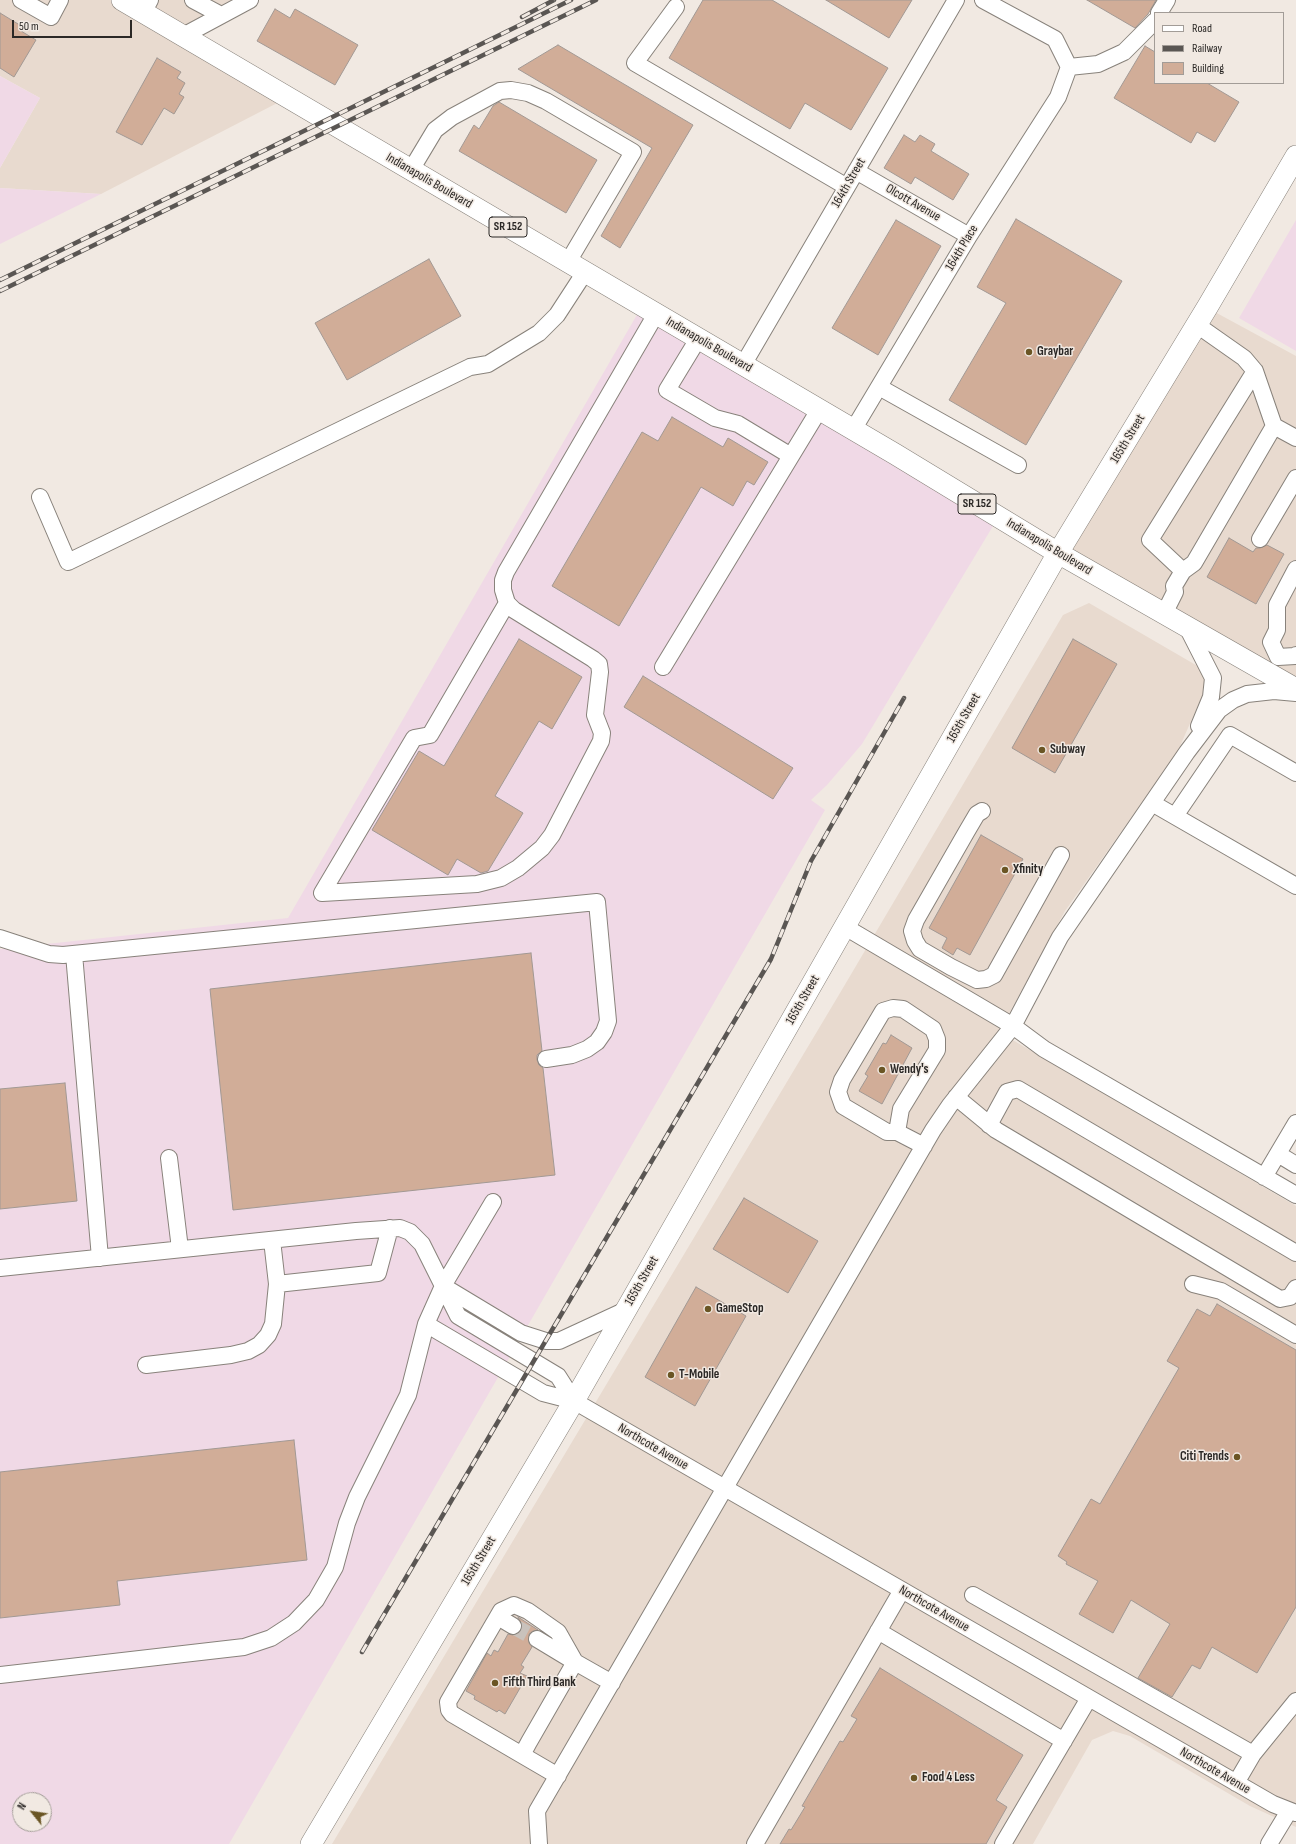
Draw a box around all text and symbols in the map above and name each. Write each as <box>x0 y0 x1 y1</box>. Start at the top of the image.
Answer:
scale bar <box>14 12 134 38</box>
legend <box>1154 12 1284 84</box>
text: 50 m <box>19 19 39 34</box>
text: Road <box>1192 21 1212 36</box>
text: Railway <box>1192 41 1222 56</box>
text: Building <box>1192 61 1224 76</box>
street label: Indianapolis Boulevard <box>383 150 475 212</box>
street label: 164th Street <box>829 155 869 211</box>
street label: Olcott Avenue <box>883 181 943 225</box>
road number: SR 152 <box>489 217 527 237</box>
street label: 164th Place <box>942 222 982 274</box>
street label: Indianapolis Boulevard <box>663 314 755 376</box>
place label: Graybar <box>1037 344 1073 360</box>
marker: Graybar <box>1024 347 1034 357</box>
street label: 165th Street <box>1107 412 1149 466</box>
road number: SR 152 <box>958 494 996 514</box>
street label: Indianapolis Boulevard <box>1003 515 1095 579</box>
street label: 165th Street <box>944 691 984 745</box>
place label: Subway <box>1050 742 1085 758</box>
marker: Subway <box>1037 745 1047 755</box>
place label: Xfinity <box>1013 862 1043 878</box>
marker: Xfinity <box>1000 865 1010 875</box>
street label: 165th Street <box>783 973 823 1027</box>
place label: Wendy's <box>890 1062 929 1078</box>
marker: Wendy's <box>877 1065 887 1075</box>
street label: 165th Street <box>622 1254 662 1308</box>
place label: GameStop <box>716 1301 764 1317</box>
marker: GameStop <box>703 1304 713 1314</box>
place label: T-Mobile <box>679 1367 719 1383</box>
marker: T-Mobile <box>666 1370 676 1380</box>
street label: Northcote Avenue <box>615 1421 691 1473</box>
place label: Citi Trends <box>1180 1449 1229 1465</box>
marker: Citi Trends <box>1232 1452 1242 1462</box>
street label: 165th Street <box>458 1534 500 1588</box>
street label: Northcote Avenue <box>896 1583 972 1635</box>
place label: Fifth Third Bank <box>503 1675 576 1691</box>
marker: Fifth Third Bank <box>490 1678 500 1688</box>
street label: Northcote Avenue <box>1177 1745 1253 1797</box>
place label: Food 4 Less <box>922 1770 975 1786</box>
marker: Food 4 Less <box>909 1773 919 1783</box>
north arrow <box>12 1792 52 1832</box>
text: N <box>15 1800 29 1812</box>

